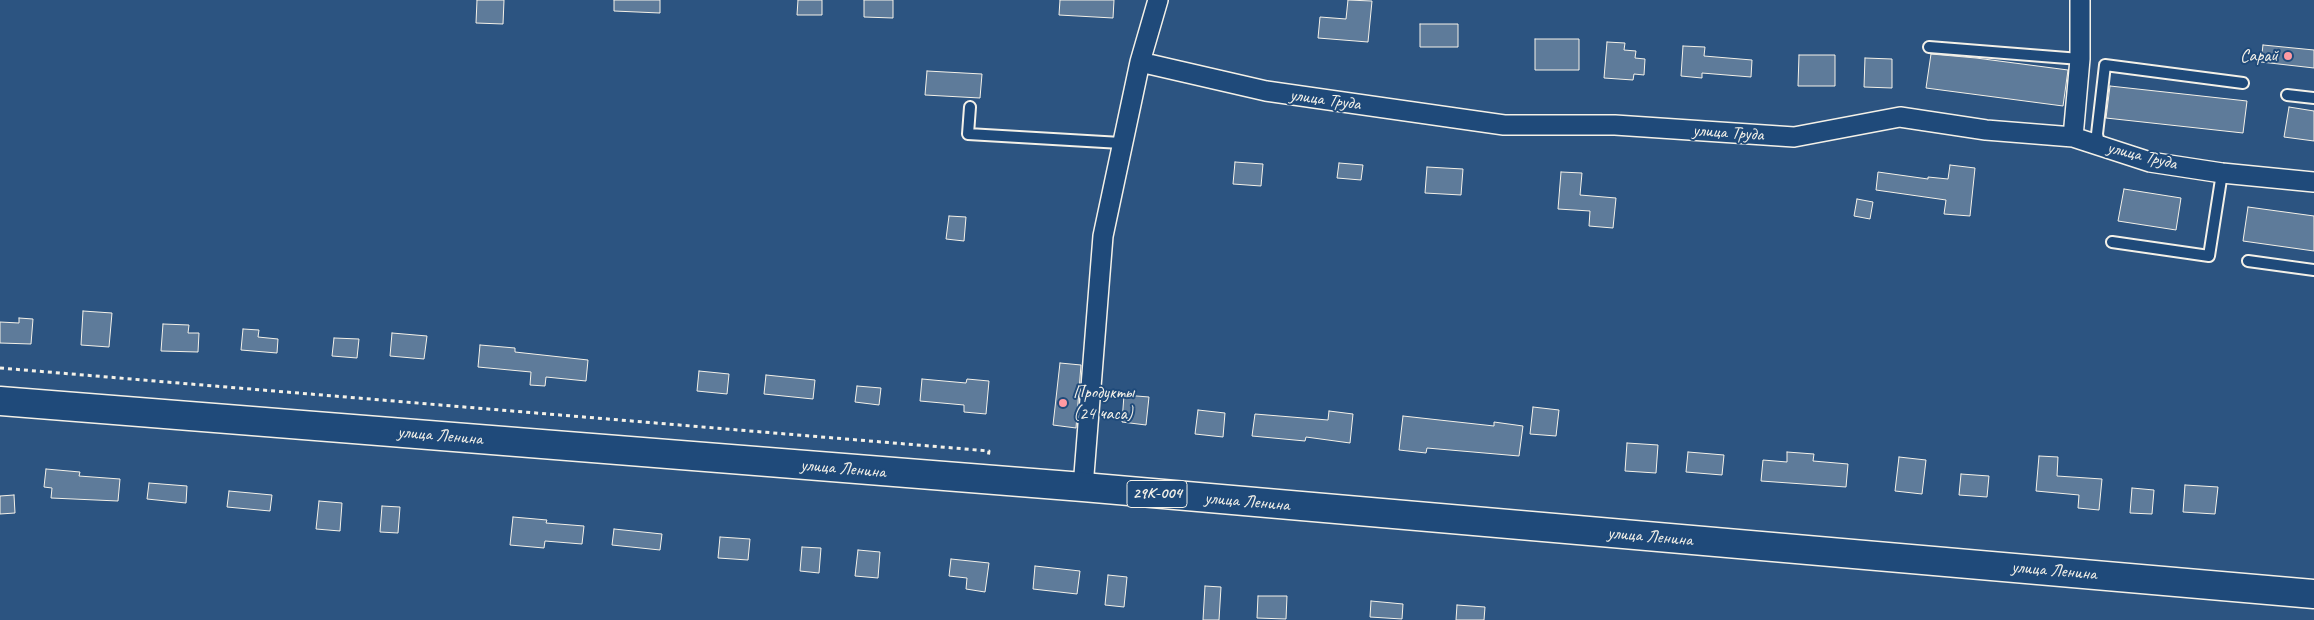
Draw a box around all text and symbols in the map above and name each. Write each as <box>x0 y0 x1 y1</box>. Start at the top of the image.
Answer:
place label: Сарай <box>2240 45 2278 67</box>
marker: Сарай <box>2282 50 2294 62</box>
street label: улица Труда <box>1288 84 1362 116</box>
street label: улица Труда <box>1692 120 1764 146</box>
street label: улица Труда <box>2105 137 2179 175</box>
place label: Продукты (24 часа) <box>1073 382 1134 424</box>
marker: Продукты (24 часа) <box>1057 397 1069 409</box>
street label: улица Ленина <box>397 422 483 450</box>
street label: улица Ленина <box>800 455 886 483</box>
road number: 29К-004 <box>1127 480 1187 508</box>
street label: улица Ленина <box>1204 488 1290 516</box>
street label: улица Ленина <box>1607 523 1693 551</box>
street label: улица Ленина <box>2011 557 2097 585</box>

